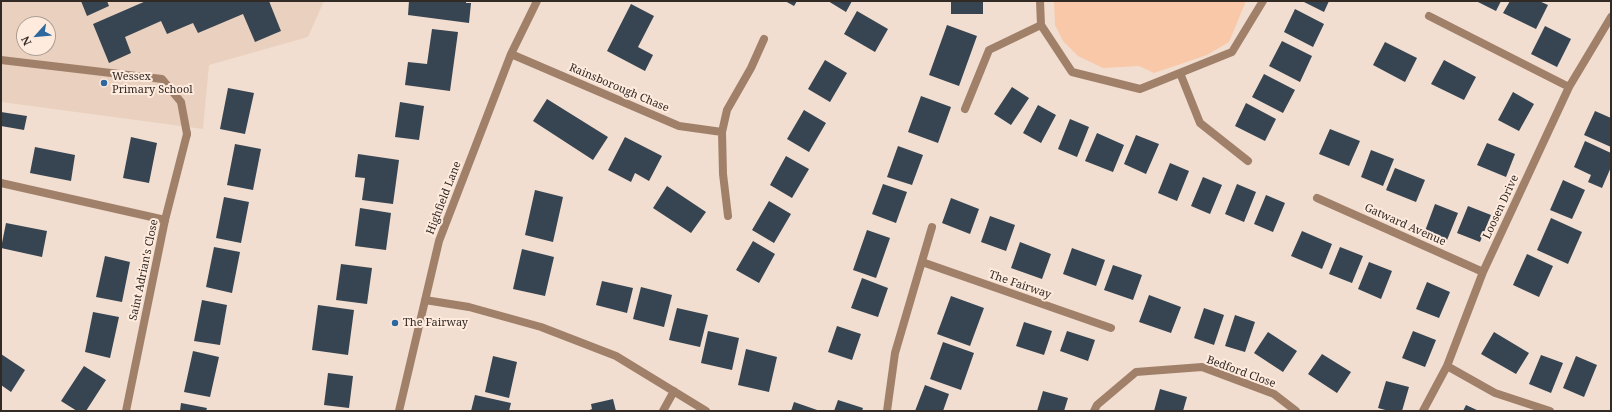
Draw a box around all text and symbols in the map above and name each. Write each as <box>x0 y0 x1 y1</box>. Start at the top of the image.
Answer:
north arrow <box>16 16 56 56</box>
text: N <box>17 34 34 48</box>
street label: Rainsborough Chase <box>567 61 671 115</box>
place label: Wessex Primary School <box>112 70 193 96</box>
marker: Wessex Primary School <box>99 78 109 88</box>
street label: Highfield Lane <box>424 160 464 236</box>
street label: Loosen Drive <box>1480 173 1522 241</box>
street label: Gatward Avenue <box>1362 201 1448 249</box>
street label: Saint Adrian's Close <box>127 218 161 322</box>
street label: The Fairway <box>987 268 1053 302</box>
place label: The Fairway <box>403 316 468 330</box>
marker: The Fairway <box>390 318 400 328</box>
street label: Bedford Close <box>1205 353 1277 391</box>

